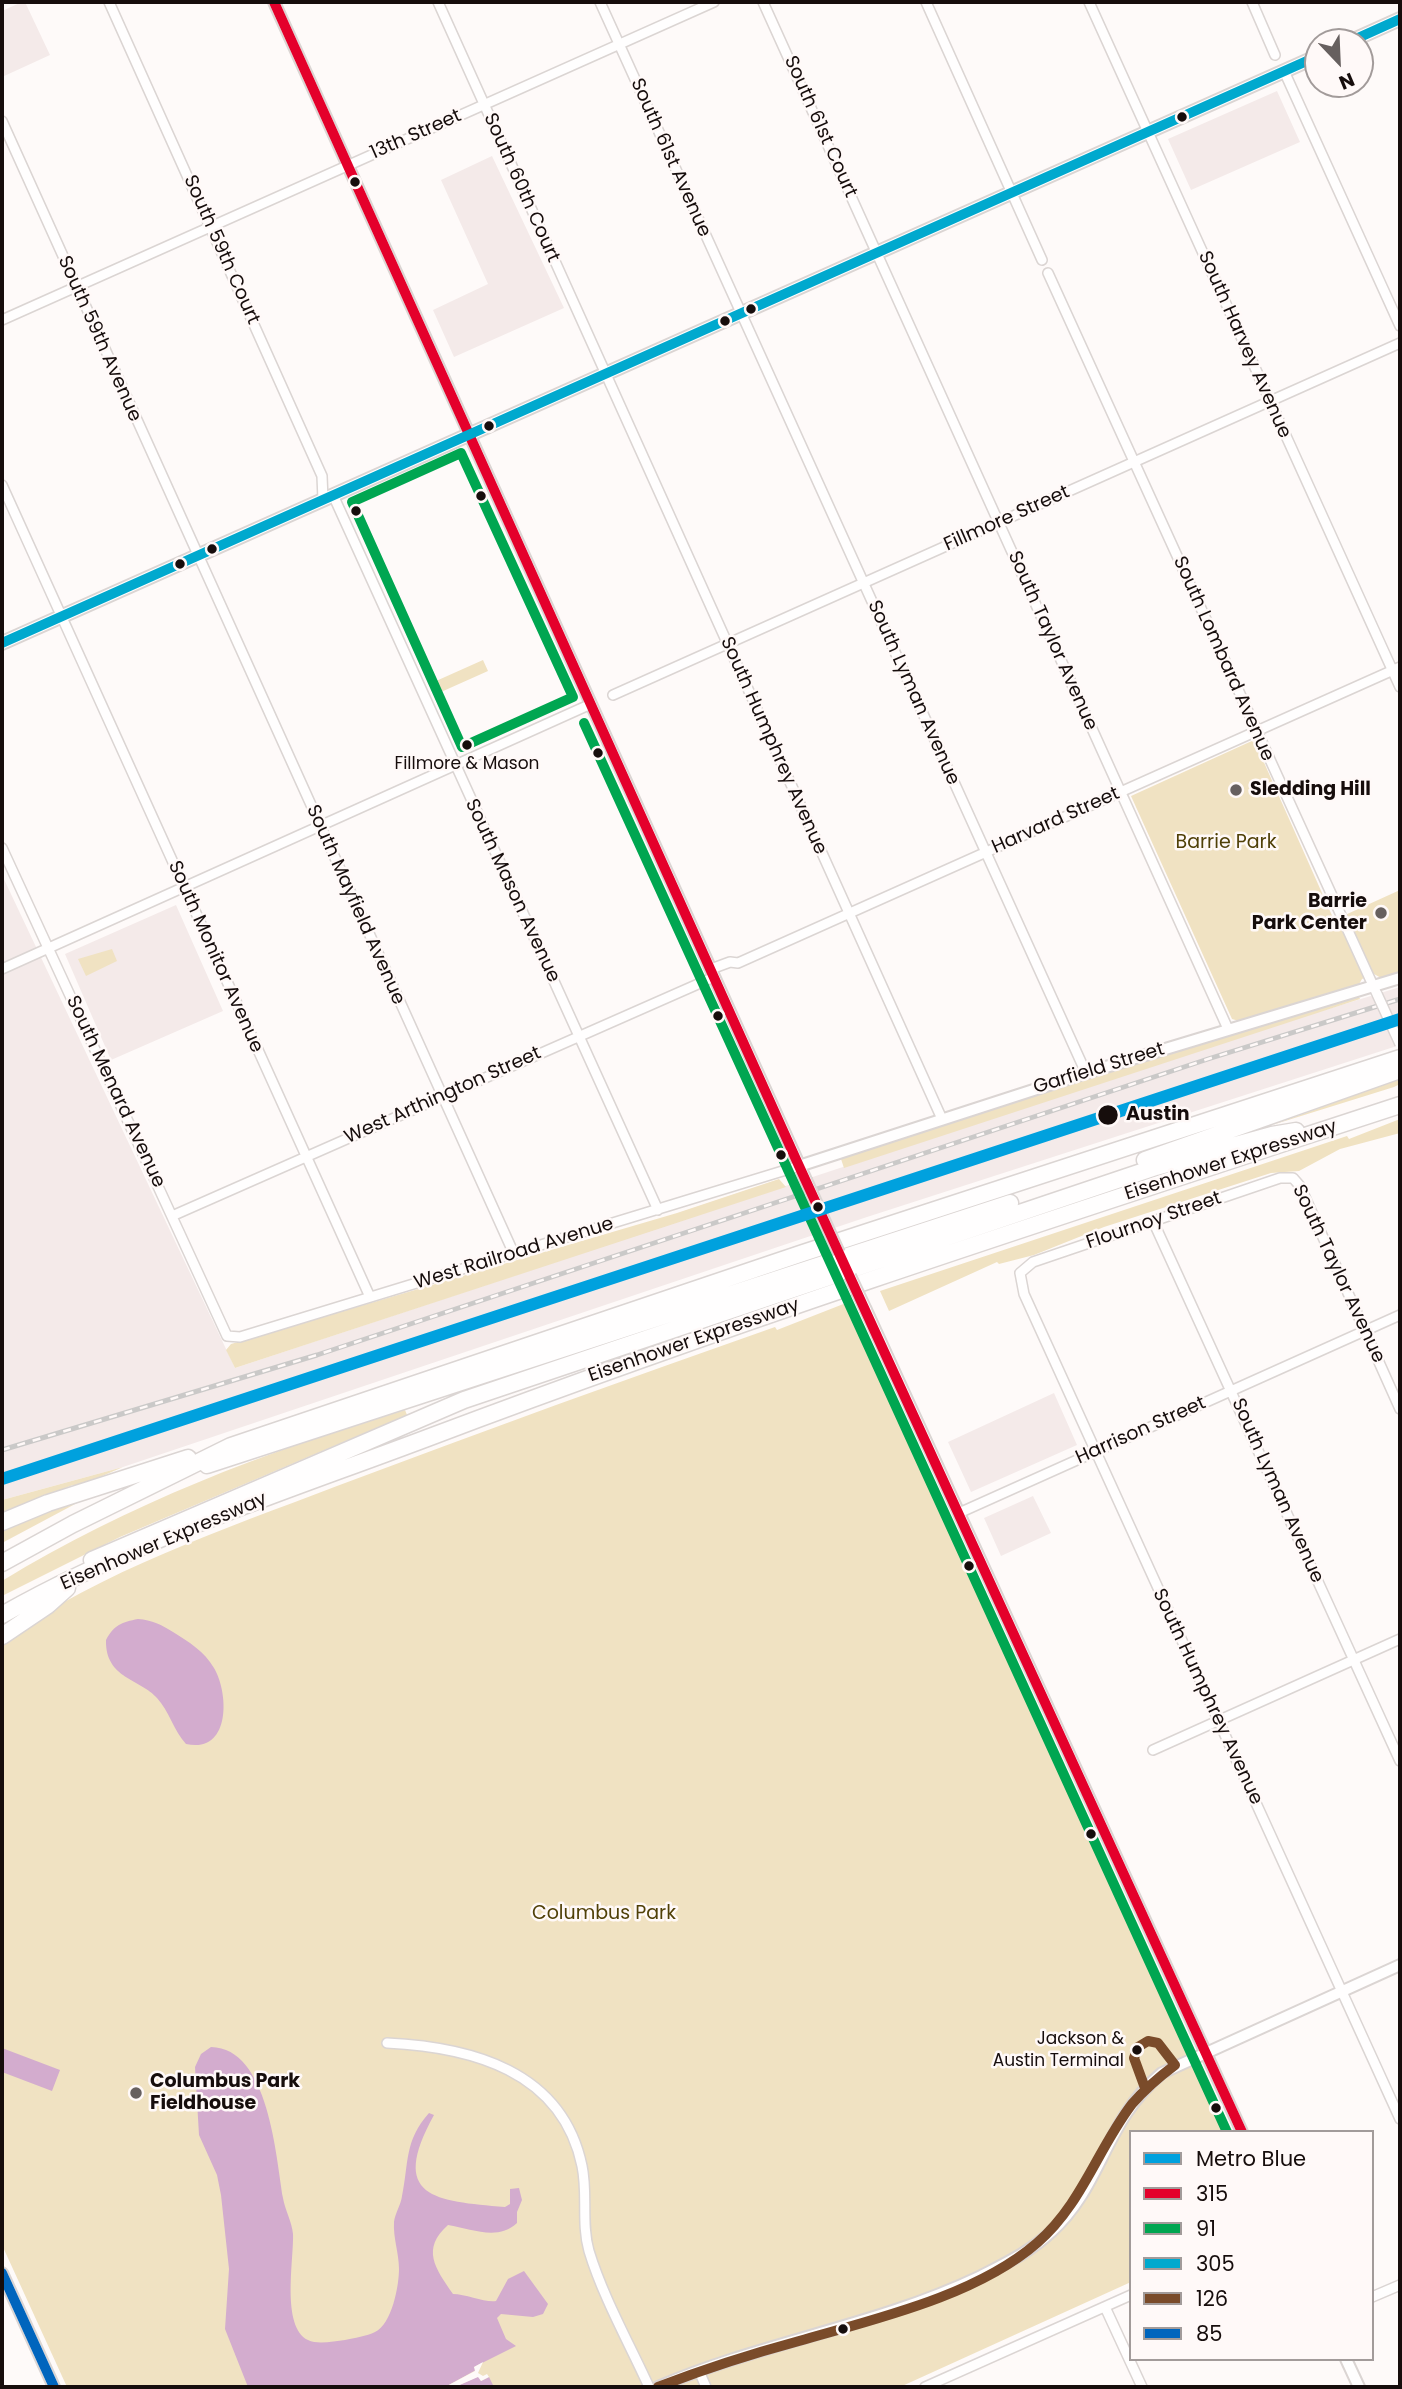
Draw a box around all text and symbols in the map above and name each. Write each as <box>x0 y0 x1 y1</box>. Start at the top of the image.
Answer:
north arrow <box>1304 28 1374 98</box>
street label: South 61st Court <box>779 53 861 201</box>
text: N <box>1335 66 1358 96</box>
street label: South 61st Avenue <box>625 75 715 241</box>
street label: 13th Street <box>367 105 465 165</box>
street label: South 60th Court <box>478 110 564 266</box>
unlabelled marker <box>1175 110 1189 124</box>
street label: South 59th Court <box>178 172 264 328</box>
unlabelled marker <box>348 175 362 189</box>
street label: South Harvey Avenue <box>1192 248 1296 442</box>
street label: South 59th Avenue <box>52 253 146 425</box>
unlabelled marker <box>744 302 758 316</box>
unlabelled marker <box>718 314 732 328</box>
unlabelled marker <box>482 419 496 433</box>
street label: Fillmore Street <box>941 481 1073 557</box>
unlabelled marker <box>474 489 488 503</box>
unlabelled marker <box>349 504 363 518</box>
unlabelled marker <box>205 542 219 556</box>
street label: South Taylor Avenue <box>1002 548 1102 734</box>
street label: South Lombard Avenue <box>1168 553 1278 765</box>
unlabelled marker <box>173 557 187 571</box>
street label: South Lyman Avenue <box>862 597 964 789</box>
street label: South Humphrey Avenue <box>715 634 831 858</box>
marker: Fillmore & Mason <box>460 738 474 752</box>
unlabelled marker <box>591 746 605 760</box>
place label: Fillmore & Mason <box>395 755 539 775</box>
place label: Sledding Hill <box>1250 779 1371 801</box>
marker: Sledding Hill <box>1228 782 1244 798</box>
street label: Harvard Street <box>989 783 1123 859</box>
street label: South Mason Avenue <box>460 796 564 986</box>
street label: South Mayfield Avenue <box>301 802 409 1008</box>
park label: Barrie Park <box>1176 832 1276 854</box>
street label: South Monitor Avenue <box>162 858 268 1056</box>
place label: Barrie Park Center <box>1252 891 1367 935</box>
marker: Barrie Park Center <box>1373 905 1389 921</box>
street label: South Menard Avenue <box>60 992 170 1192</box>
unlabelled marker <box>711 1009 725 1023</box>
street label: Garfield Street <box>1031 1038 1167 1100</box>
street label: West Arthington Street <box>341 1042 545 1150</box>
marker: Austin <box>1096 1103 1120 1127</box>
place label: Austin <box>1126 1104 1190 1126</box>
street label: Eisenhower Expressway <box>1122 1116 1340 1206</box>
unlabelled marker <box>774 1148 788 1162</box>
street label: South Taylor Avenue <box>1287 1181 1389 1367</box>
street label: Flournoy Street <box>1083 1187 1225 1255</box>
unlabelled marker <box>811 1200 825 1214</box>
street label: West Railroad Avenue <box>412 1213 616 1295</box>
street label: Eisenhower Expressway <box>586 1294 802 1388</box>
street label: Harrison Street <box>1073 1392 1209 1470</box>
street label: South Lyman Avenue <box>1226 1395 1328 1587</box>
street label: Eisenhower Expressway <box>58 1488 270 1596</box>
unlabelled marker <box>962 1559 976 1573</box>
street label: South Humphrey Avenue <box>1147 1585 1267 1809</box>
unlabelled marker <box>1084 1827 1098 1841</box>
park label: Columbus Park <box>532 1903 676 1925</box>
place label: Jackson & Austin Terminal <box>993 2030 1124 2070</box>
marker: Jackson & Austin Terminal <box>1130 2043 1144 2057</box>
place label: Columbus Park Fieldhouse <box>150 2071 300 2115</box>
marker: Columbus Park Fieldhouse <box>128 2085 144 2101</box>
unlabelled marker <box>1209 2101 1223 2115</box>
legend <box>1129 2130 1374 2361</box>
text: Metro Blue <box>1196 2144 1306 2173</box>
text: 315 <box>1196 2179 1228 2208</box>
text: 91 <box>1196 2214 1216 2243</box>
text: 305 <box>1196 2249 1235 2278</box>
text: 126 <box>1196 2284 1228 2313</box>
text: 85 <box>1196 2319 1222 2348</box>
unlabelled marker <box>836 2322 850 2336</box>

